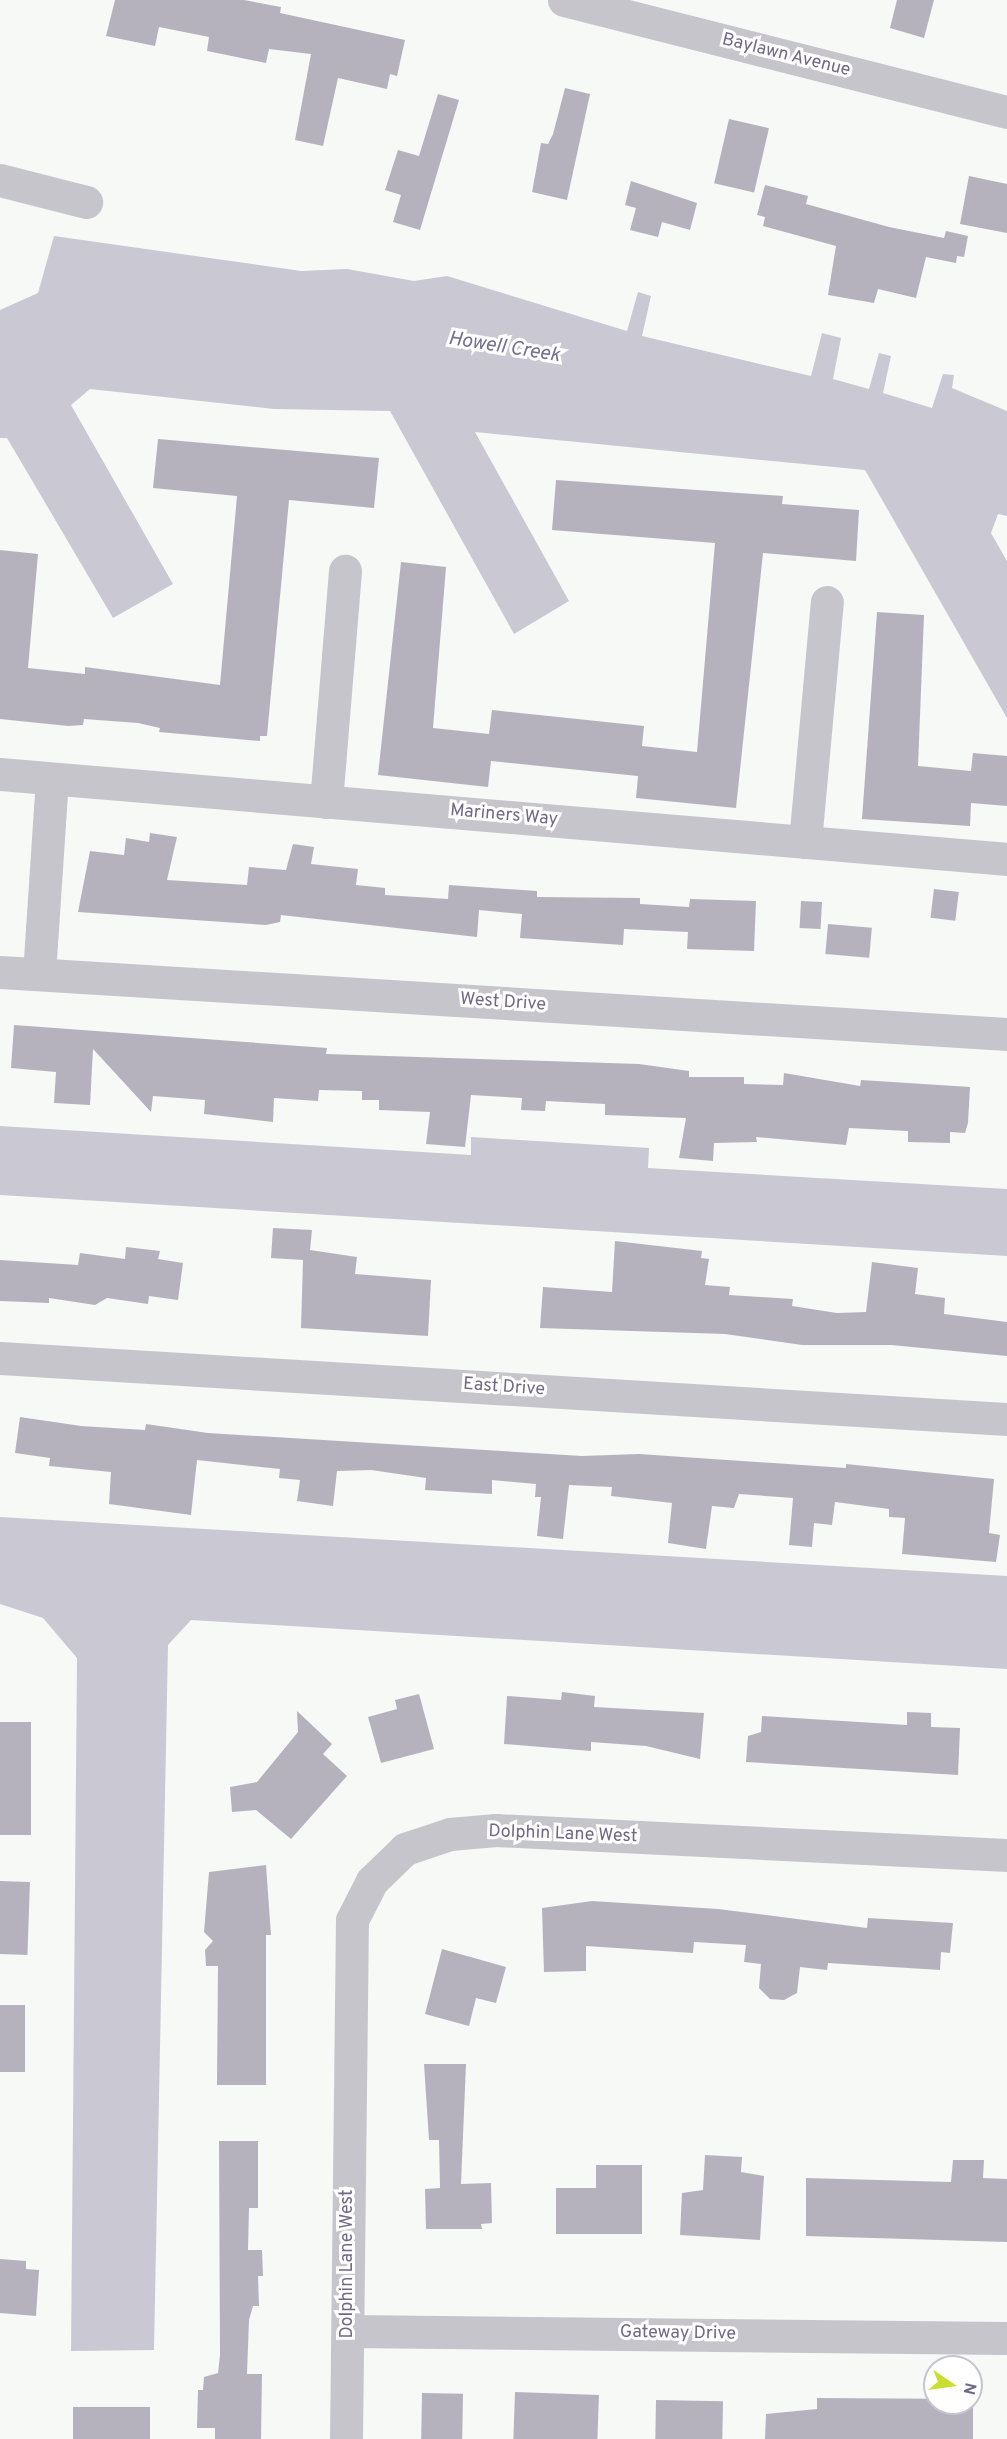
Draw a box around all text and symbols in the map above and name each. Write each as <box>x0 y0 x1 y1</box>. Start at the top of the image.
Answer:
street label: Baylawn Avenue <box>719 30 853 82</box>
water label: Howell Creek <box>446 327 562 369</box>
street label: Mariners Way <box>449 801 559 831</box>
street label: West Drive <box>459 989 547 1017</box>
street label: East Drive <box>462 1374 546 1402</box>
street label: Dolphin Lane West <box>488 1822 638 1848</box>
street label: Dolphin Lane West <box>337 2189 359 2339</box>
street label: Gateway Drive <box>620 2322 736 2346</box>
north arrow <box>923 2355 983 2415</box>
text: N <box>958 2381 980 2396</box>

